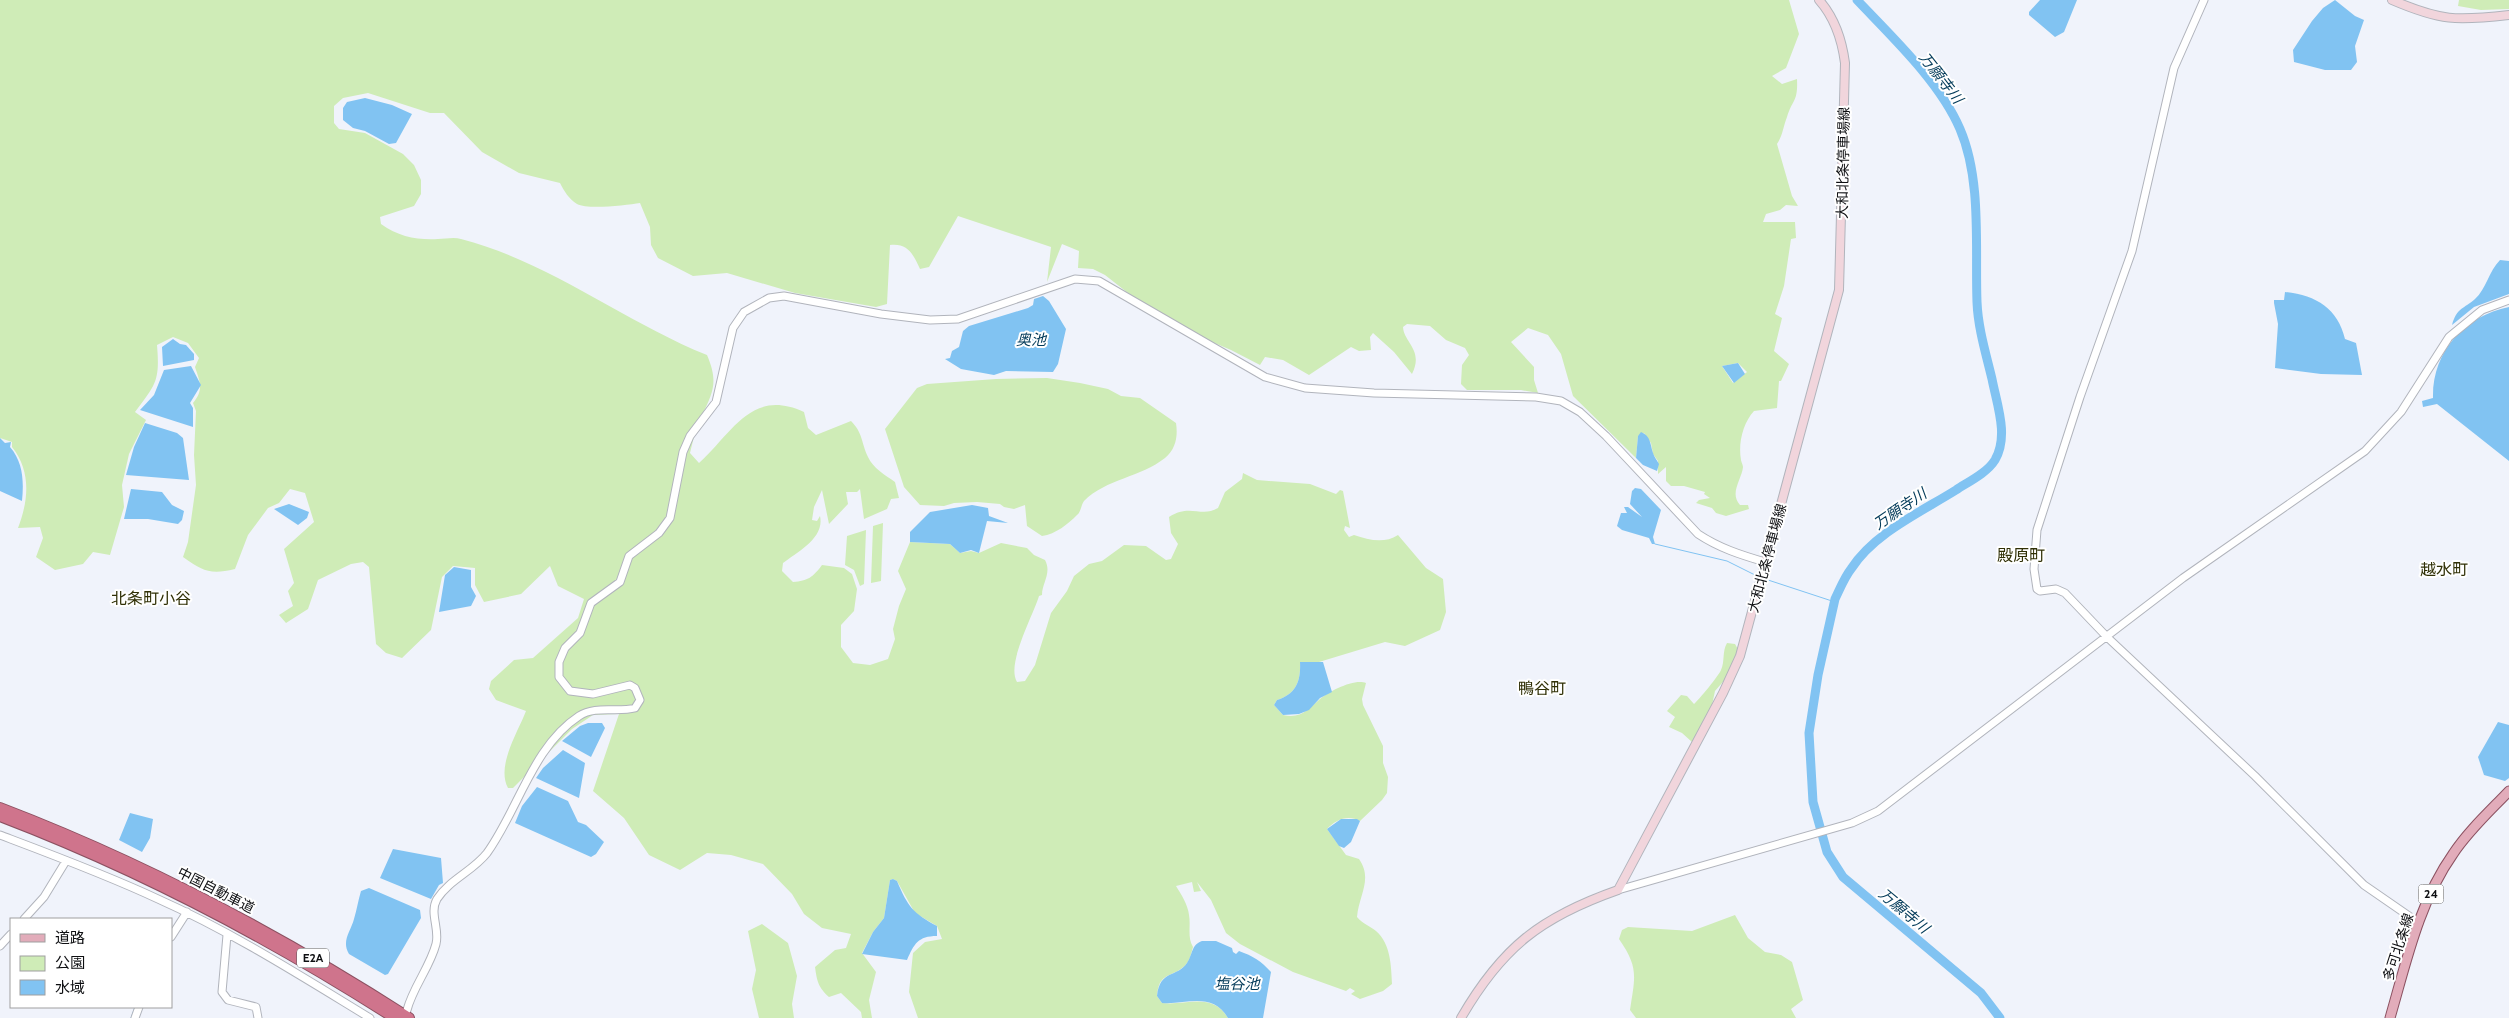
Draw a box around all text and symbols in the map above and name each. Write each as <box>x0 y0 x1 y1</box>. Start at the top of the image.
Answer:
water label: 万願寺川 <box>1915 49 1968 109</box>
street label: 大和北条停車場線 <box>1833 107 1853 219</box>
water label: 奥池 <box>1016 331 1048 349</box>
water label: 万願寺川 <box>1870 484 1932 533</box>
street label: 大和北条停車場線 <box>1744 502 1790 614</box>
district label: 殿原町 <box>1997 546 2045 565</box>
district label: 越水町 <box>2420 560 2468 579</box>
district label: 北条町小谷 <box>111 589 191 608</box>
district label: 鴨谷町 <box>1518 679 1566 698</box>
street label: 中国自動車道 <box>174 863 258 917</box>
road number: 24 <box>2418 884 2444 904</box>
water label: 万願寺川 <box>1875 885 1934 938</box>
street label: 多可北条線 <box>2379 911 2417 983</box>
legend <box>10 918 172 1008</box>
text: 道路 <box>55 929 85 947</box>
road number: E2A <box>297 948 329 968</box>
text: 公園 <box>55 954 85 972</box>
water label: 塩谷池 <box>1214 975 1261 993</box>
text: 水域 <box>55 979 85 997</box>

